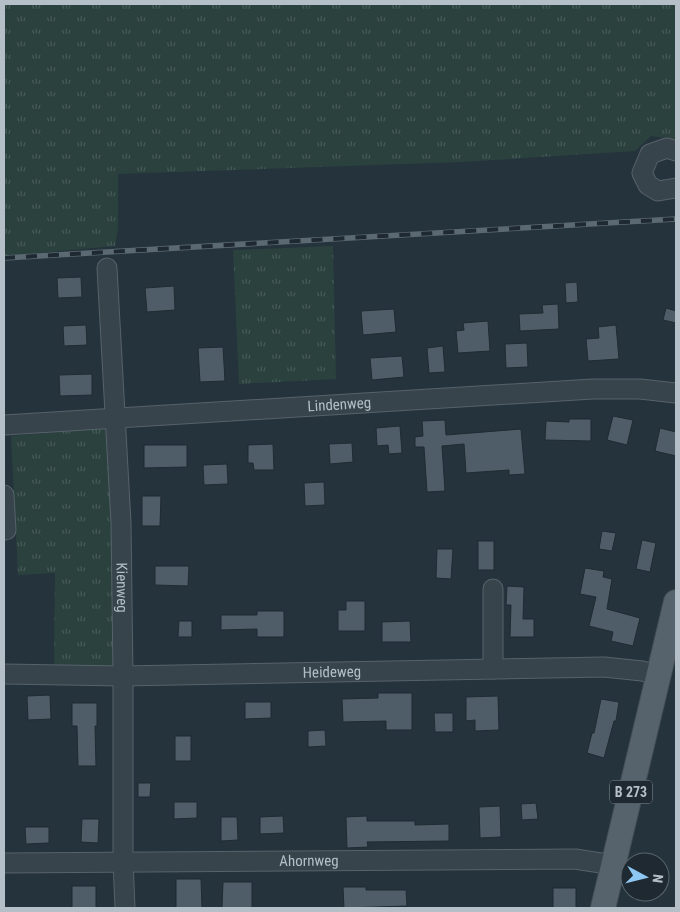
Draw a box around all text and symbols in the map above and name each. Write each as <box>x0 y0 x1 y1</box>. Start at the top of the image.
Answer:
street label: Lindenweg <box>307 394 372 415</box>
street label: Kienweg <box>113 562 131 613</box>
street label: Heideweg <box>303 663 361 682</box>
road number: B 273 <box>610 780 652 804</box>
street label: Ahornweg <box>279 852 339 870</box>
north arrow <box>620 852 670 902</box>
text: N <box>649 873 666 884</box>

